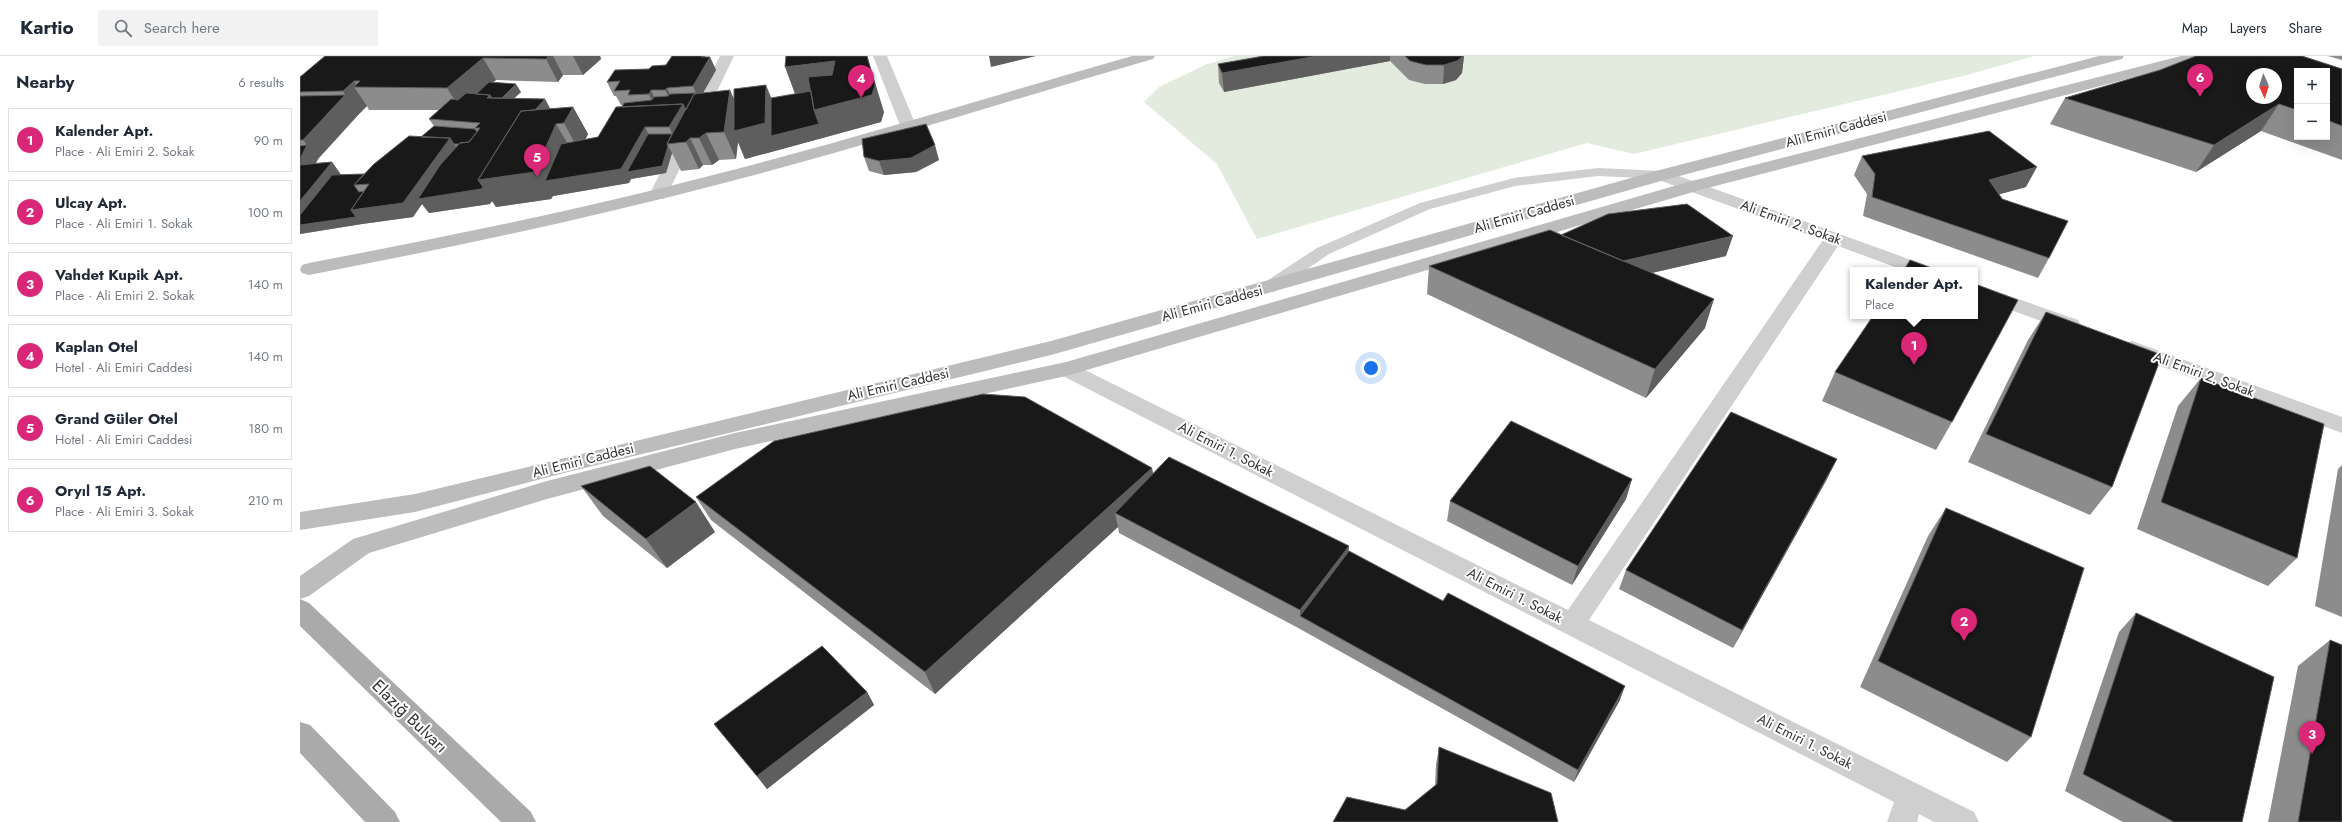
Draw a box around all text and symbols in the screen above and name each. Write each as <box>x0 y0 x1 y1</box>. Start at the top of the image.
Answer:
search box <box>98 10 378 46</box>
text: Kartio <box>20 14 74 41</box>
icon: search <box>112 17 134 39</box>
text: Search here <box>144 17 220 39</box>
text: Map <box>2182 18 2208 38</box>
text: Layers <box>2230 18 2266 38</box>
text: Share <box>2288 18 2322 38</box>
pin: 6 <box>2187 64 2213 97</box>
pin: 4 <box>848 65 874 98</box>
north arrow <box>2246 68 2282 104</box>
map controls <box>2294 68 2330 140</box>
button: + <box>2294 68 2330 104</box>
text: Nearby <box>16 70 74 94</box>
text: 6 results <box>238 73 284 92</box>
button: − <box>2294 104 2330 140</box>
street label: Ali Emiri Caddesi <box>1783 106 1889 152</box>
text: Kalender Apt. <box>55 120 153 142</box>
text: 1 <box>27 131 33 150</box>
text: 90 m <box>254 131 283 150</box>
text: Place · Ali Emiri 2. Sokak <box>55 142 194 161</box>
pin: 5 <box>524 144 550 177</box>
street label: Ali Emiri Caddesi <box>1471 190 1577 238</box>
text: Ulcay Apt. <box>55 192 127 214</box>
street label: Ali Emiri 2. Sokak <box>1738 194 1845 250</box>
text: 2 <box>26 203 34 222</box>
text: 100 m <box>248 203 283 222</box>
text: Place · Ali Emiri 1. Sokak <box>55 214 193 233</box>
text: Vahdet Kupik Apt. <box>55 264 183 286</box>
popup <box>1850 267 1978 319</box>
text: Kalender Apt. <box>1865 273 1963 295</box>
text: 3 <box>26 275 34 294</box>
text: 140 m <box>248 275 283 294</box>
street label: Ali Emiri Caddesi <box>1159 280 1265 326</box>
text: Place · Ali Emiri 2. Sokak <box>55 286 194 305</box>
text: Place <box>1865 295 1894 314</box>
pin: 1 <box>1901 332 1927 365</box>
text: Kaplan Otel <box>55 336 138 358</box>
street label: Ali Emiri 2. Sokak <box>2151 346 2258 402</box>
text: 4 <box>25 347 35 366</box>
text: 140 m <box>248 347 283 366</box>
text: Hotel · Ali Emiri Caddesi <box>55 358 192 377</box>
your location <box>1361 358 1381 378</box>
street label: Ali Emiri Caddesi <box>845 363 951 405</box>
text: Grand Güler Otel <box>55 408 178 430</box>
street label: Ali Emiri 1. Sokak <box>1175 416 1278 482</box>
text: 5 <box>26 419 34 438</box>
text: 180 m <box>248 419 283 438</box>
text: Hotel · Ali Emiri Caddesi <box>55 430 192 449</box>
street label: Ali Emiri Caddesi <box>530 438 636 482</box>
text: Oryıl 15 Apt. <box>55 480 146 502</box>
text: 6 <box>26 491 34 510</box>
text: 210 m <box>248 491 283 510</box>
text: Place · Ali Emiri 3. Sokak <box>55 502 194 521</box>
street label: Ali Emiri 1. Sokak <box>1464 562 1567 628</box>
pin: 2 <box>1951 608 1977 641</box>
street label: Elazığ Bulvarı <box>367 674 453 758</box>
street label: Ali Emiri 1. Sokak <box>1754 708 1857 774</box>
pin: 3 <box>2299 721 2325 754</box>

